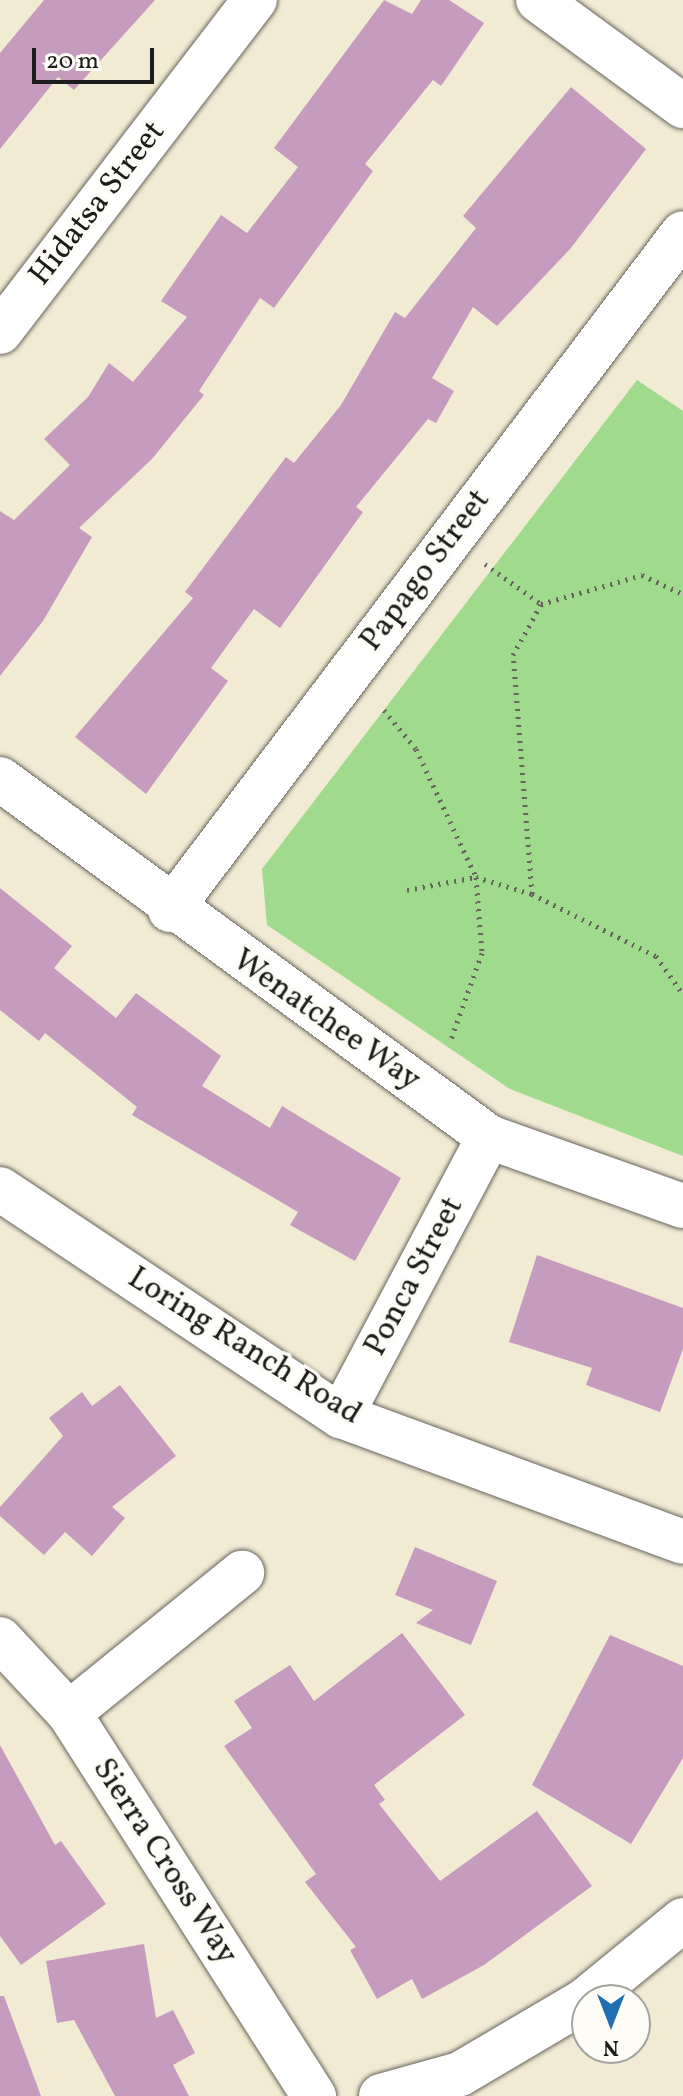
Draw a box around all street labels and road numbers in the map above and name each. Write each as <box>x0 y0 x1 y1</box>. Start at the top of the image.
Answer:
street label: Hidatsa Street <box>22 114 174 294</box>
street label: Papago Street <box>353 483 499 659</box>
street label: Wenatchee Way <box>224 942 428 1100</box>
street label: Ponca Street <box>357 1191 473 1363</box>
street label: Loring Ranch Road <box>120 1260 368 1434</box>
street label: Sierra Cross Way <box>83 1751 245 1973</box>

